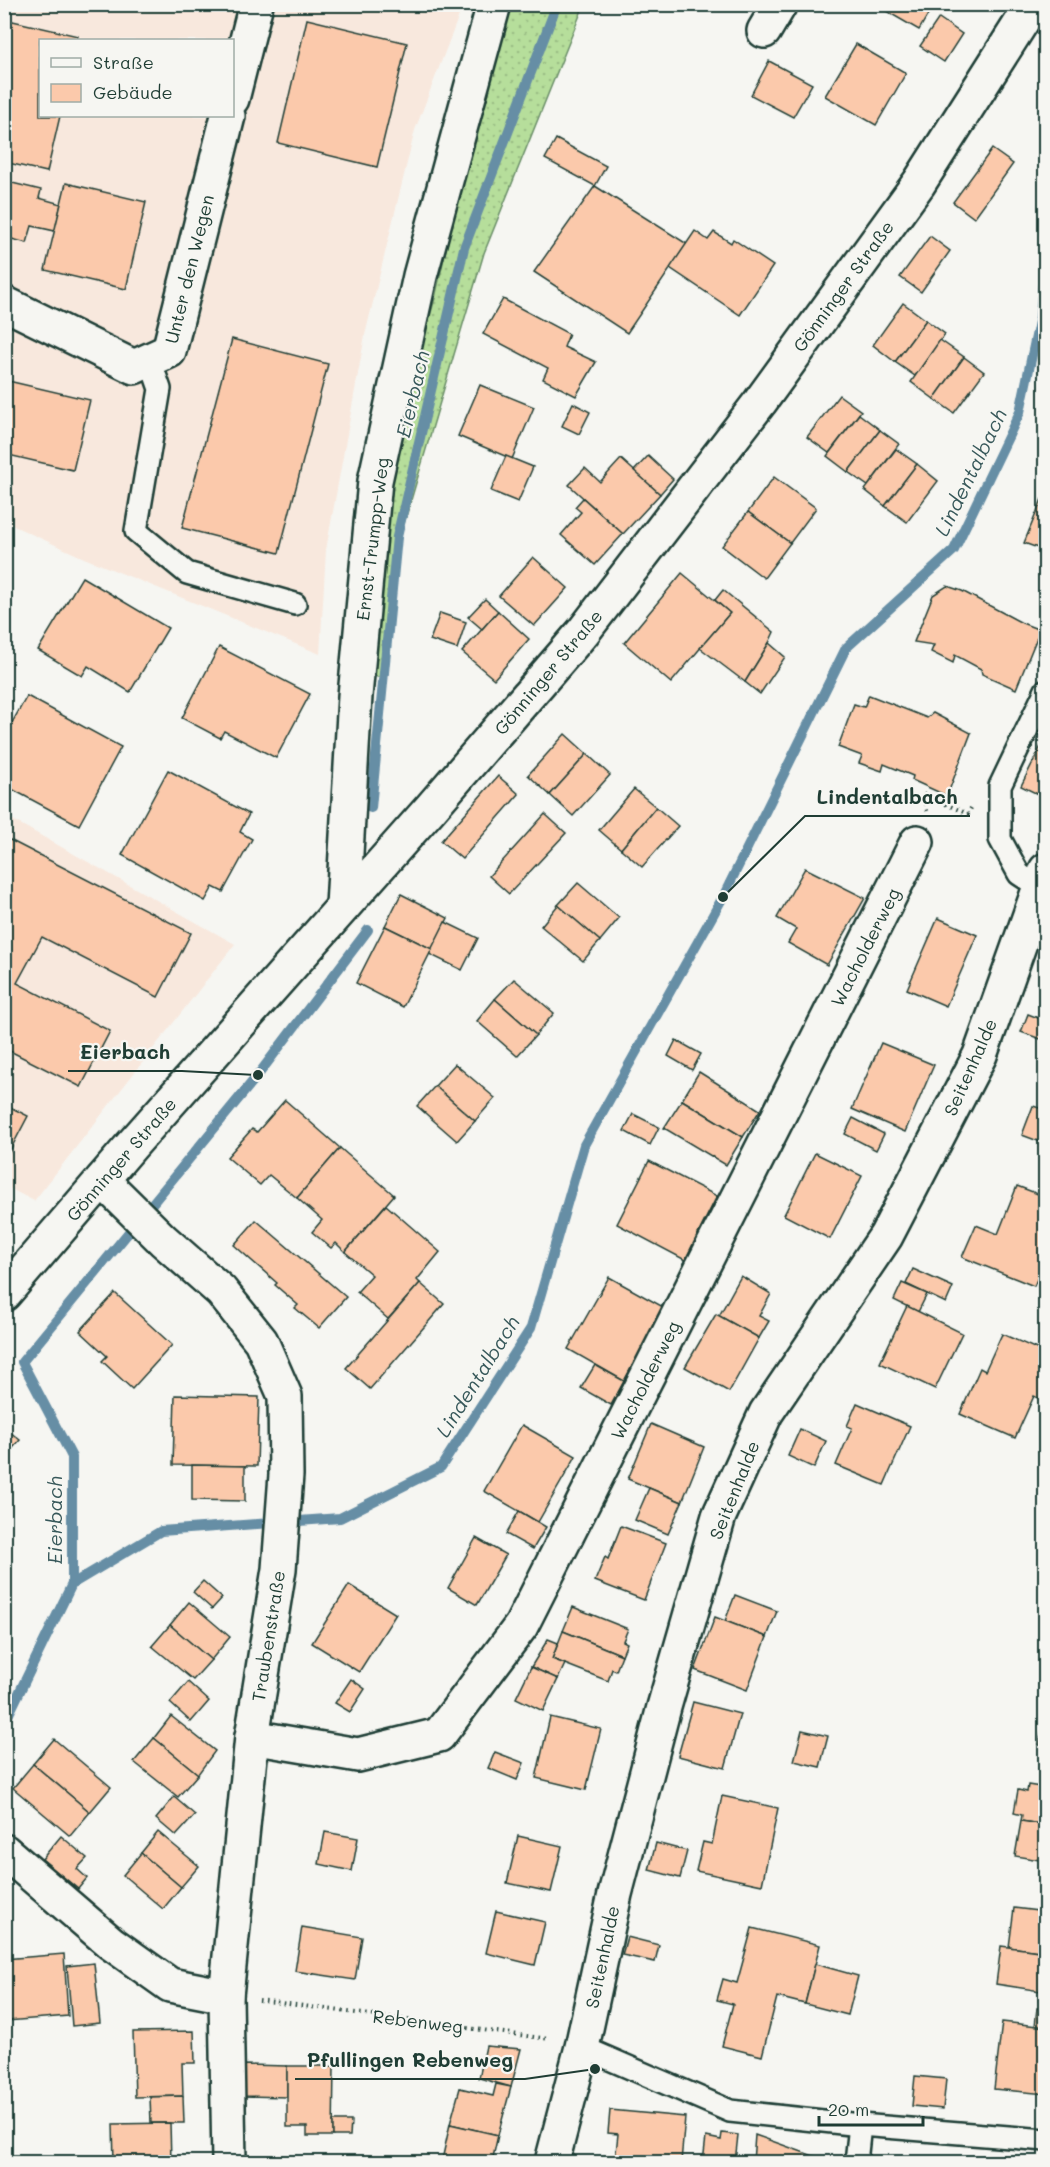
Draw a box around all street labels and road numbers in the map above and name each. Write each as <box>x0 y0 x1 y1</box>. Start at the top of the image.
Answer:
street label: Unter den Wegen <box>159 192 219 346</box>
street label: Gönninger Straße <box>787 216 899 356</box>
street label: Ernst-Trumpp-Weg <box>350 456 394 622</box>
street label: Gönninger Straße <box>488 604 608 740</box>
street label: Wacholderweg <box>825 884 905 1010</box>
street label: Seitenhalde <box>938 1014 1002 1120</box>
street label: Gönninger Straße <box>61 1092 181 1226</box>
street label: Wacholderweg <box>605 1317 685 1443</box>
street label: Seitenhalde <box>703 1437 765 1543</box>
street label: Traubenstraße <box>246 1569 290 1703</box>
street label: Seitenhalde <box>579 1904 625 2010</box>
street label: Rebenweg <box>371 2004 465 2038</box>

